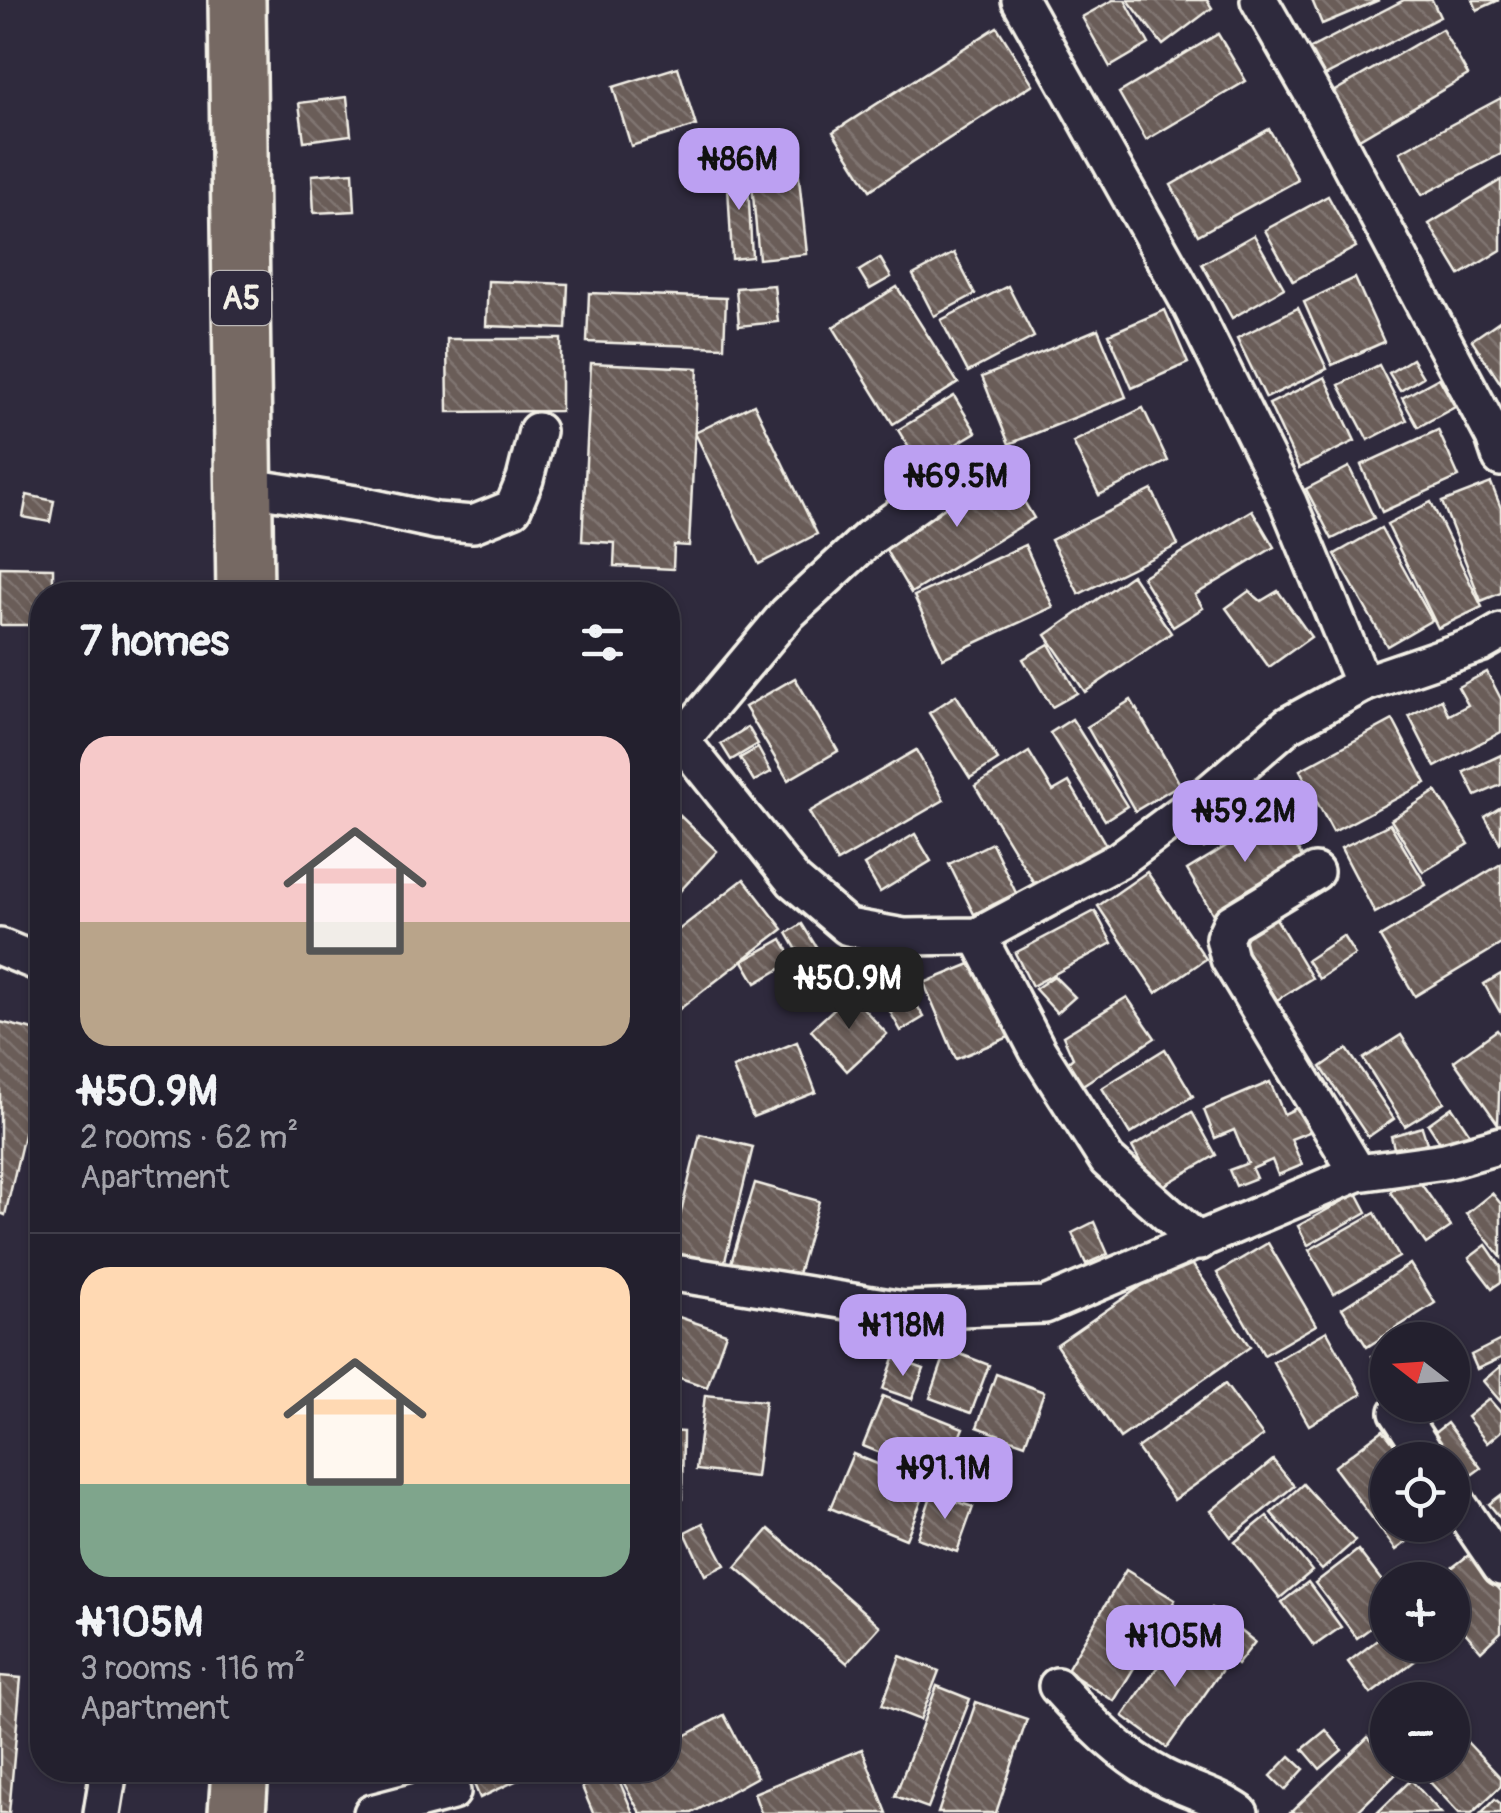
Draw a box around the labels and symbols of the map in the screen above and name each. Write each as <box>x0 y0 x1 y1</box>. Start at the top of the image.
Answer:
pin: ₦86M <box>680 128 798 213</box>
road number: A5 <box>211 271 271 325</box>
pin: ₦69.5M <box>876 445 1038 530</box>
pin: ₦59.2M <box>1164 780 1326 865</box>
pin: ₦50.9M <box>768 947 930 1032</box>
pin: ₦118M <box>833 1294 973 1379</box>
north arrow <box>1370 1322 1470 1422</box>
pin: ₦91.1M <box>864 1437 1026 1522</box>
pin: ₦105M <box>1105 1605 1245 1690</box>

